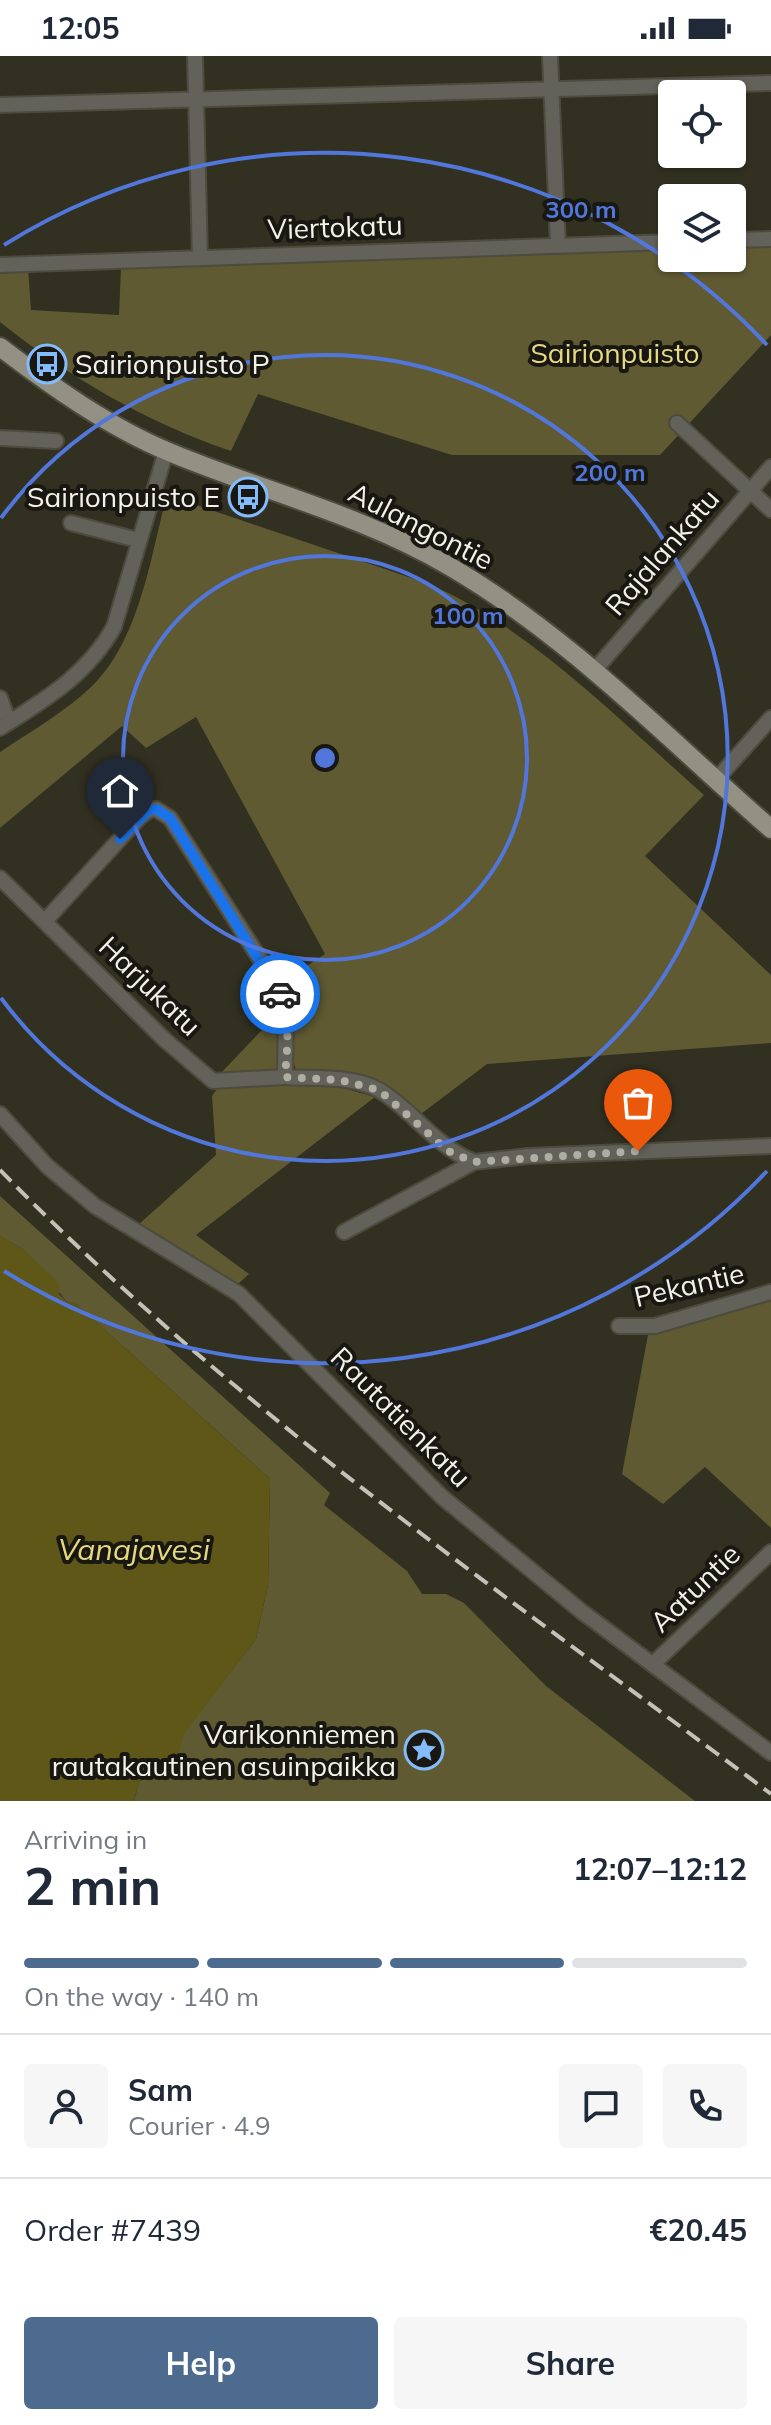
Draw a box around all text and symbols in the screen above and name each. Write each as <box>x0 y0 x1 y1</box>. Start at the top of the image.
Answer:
text: 12:05 <box>40 9 119 47</box>
map controls <box>658 80 746 272</box>
button: locate <box>658 80 746 168</box>
button: layers <box>658 184 746 272</box>
text: 300 m <box>545 194 617 224</box>
street label: Viertokatu <box>267 207 403 246</box>
park label: Sairionpuisto <box>530 335 700 370</box>
bus stop icon: Sairionpuisto P <box>26 343 68 385</box>
place label: Sairionpuisto P <box>75 346 270 381</box>
text: 200 m <box>574 457 646 487</box>
street label: Aulangontie <box>343 474 499 577</box>
bus stop icon: Sairionpuisto E <box>227 476 269 518</box>
place label: Sairionpuisto E <box>27 479 220 514</box>
street label: Rajalankatu <box>597 481 726 622</box>
text: 100 m <box>432 600 504 630</box>
centre of rings <box>311 744 339 772</box>
pin <box>86 757 154 839</box>
icon: home <box>98 769 142 813</box>
street label: Harjukatu <box>92 928 209 1043</box>
courier <box>240 954 320 1034</box>
icon: car <box>258 972 302 1016</box>
pin <box>604 1069 672 1151</box>
icon: bag <box>616 1081 660 1125</box>
street label: Pekantie <box>630 1255 747 1314</box>
street label: Rautatienkatu <box>324 1339 479 1494</box>
water label: Vanajavesi <box>58 1530 211 1568</box>
street label: Aatuntie <box>642 1536 747 1639</box>
place label: Varikonniemen rautakautinen asuinpaikka <box>52 1716 396 1783</box>
place icon: Varikonniemen rautakautinen asuinpaikka <box>403 1729 445 1771</box>
text: Arriving in <box>24 1823 147 1856</box>
text: 12:07–12:12 <box>573 1850 747 1888</box>
text: 2 min <box>24 1853 161 1918</box>
text: On the way · 140 m <box>24 1980 259 2013</box>
button: person <box>24 2064 108 2148</box>
button: chat <box>559 2064 643 2148</box>
button: phone <box>663 2064 747 2148</box>
text: Sam <box>128 2071 193 2109</box>
text: Courier · 4.9 <box>128 2109 271 2142</box>
text: Order #7439 <box>24 2211 201 2249</box>
text: €20.45 <box>650 2211 747 2249</box>
button: Help <box>24 2317 378 2409</box>
button: Share <box>394 2317 747 2409</box>

